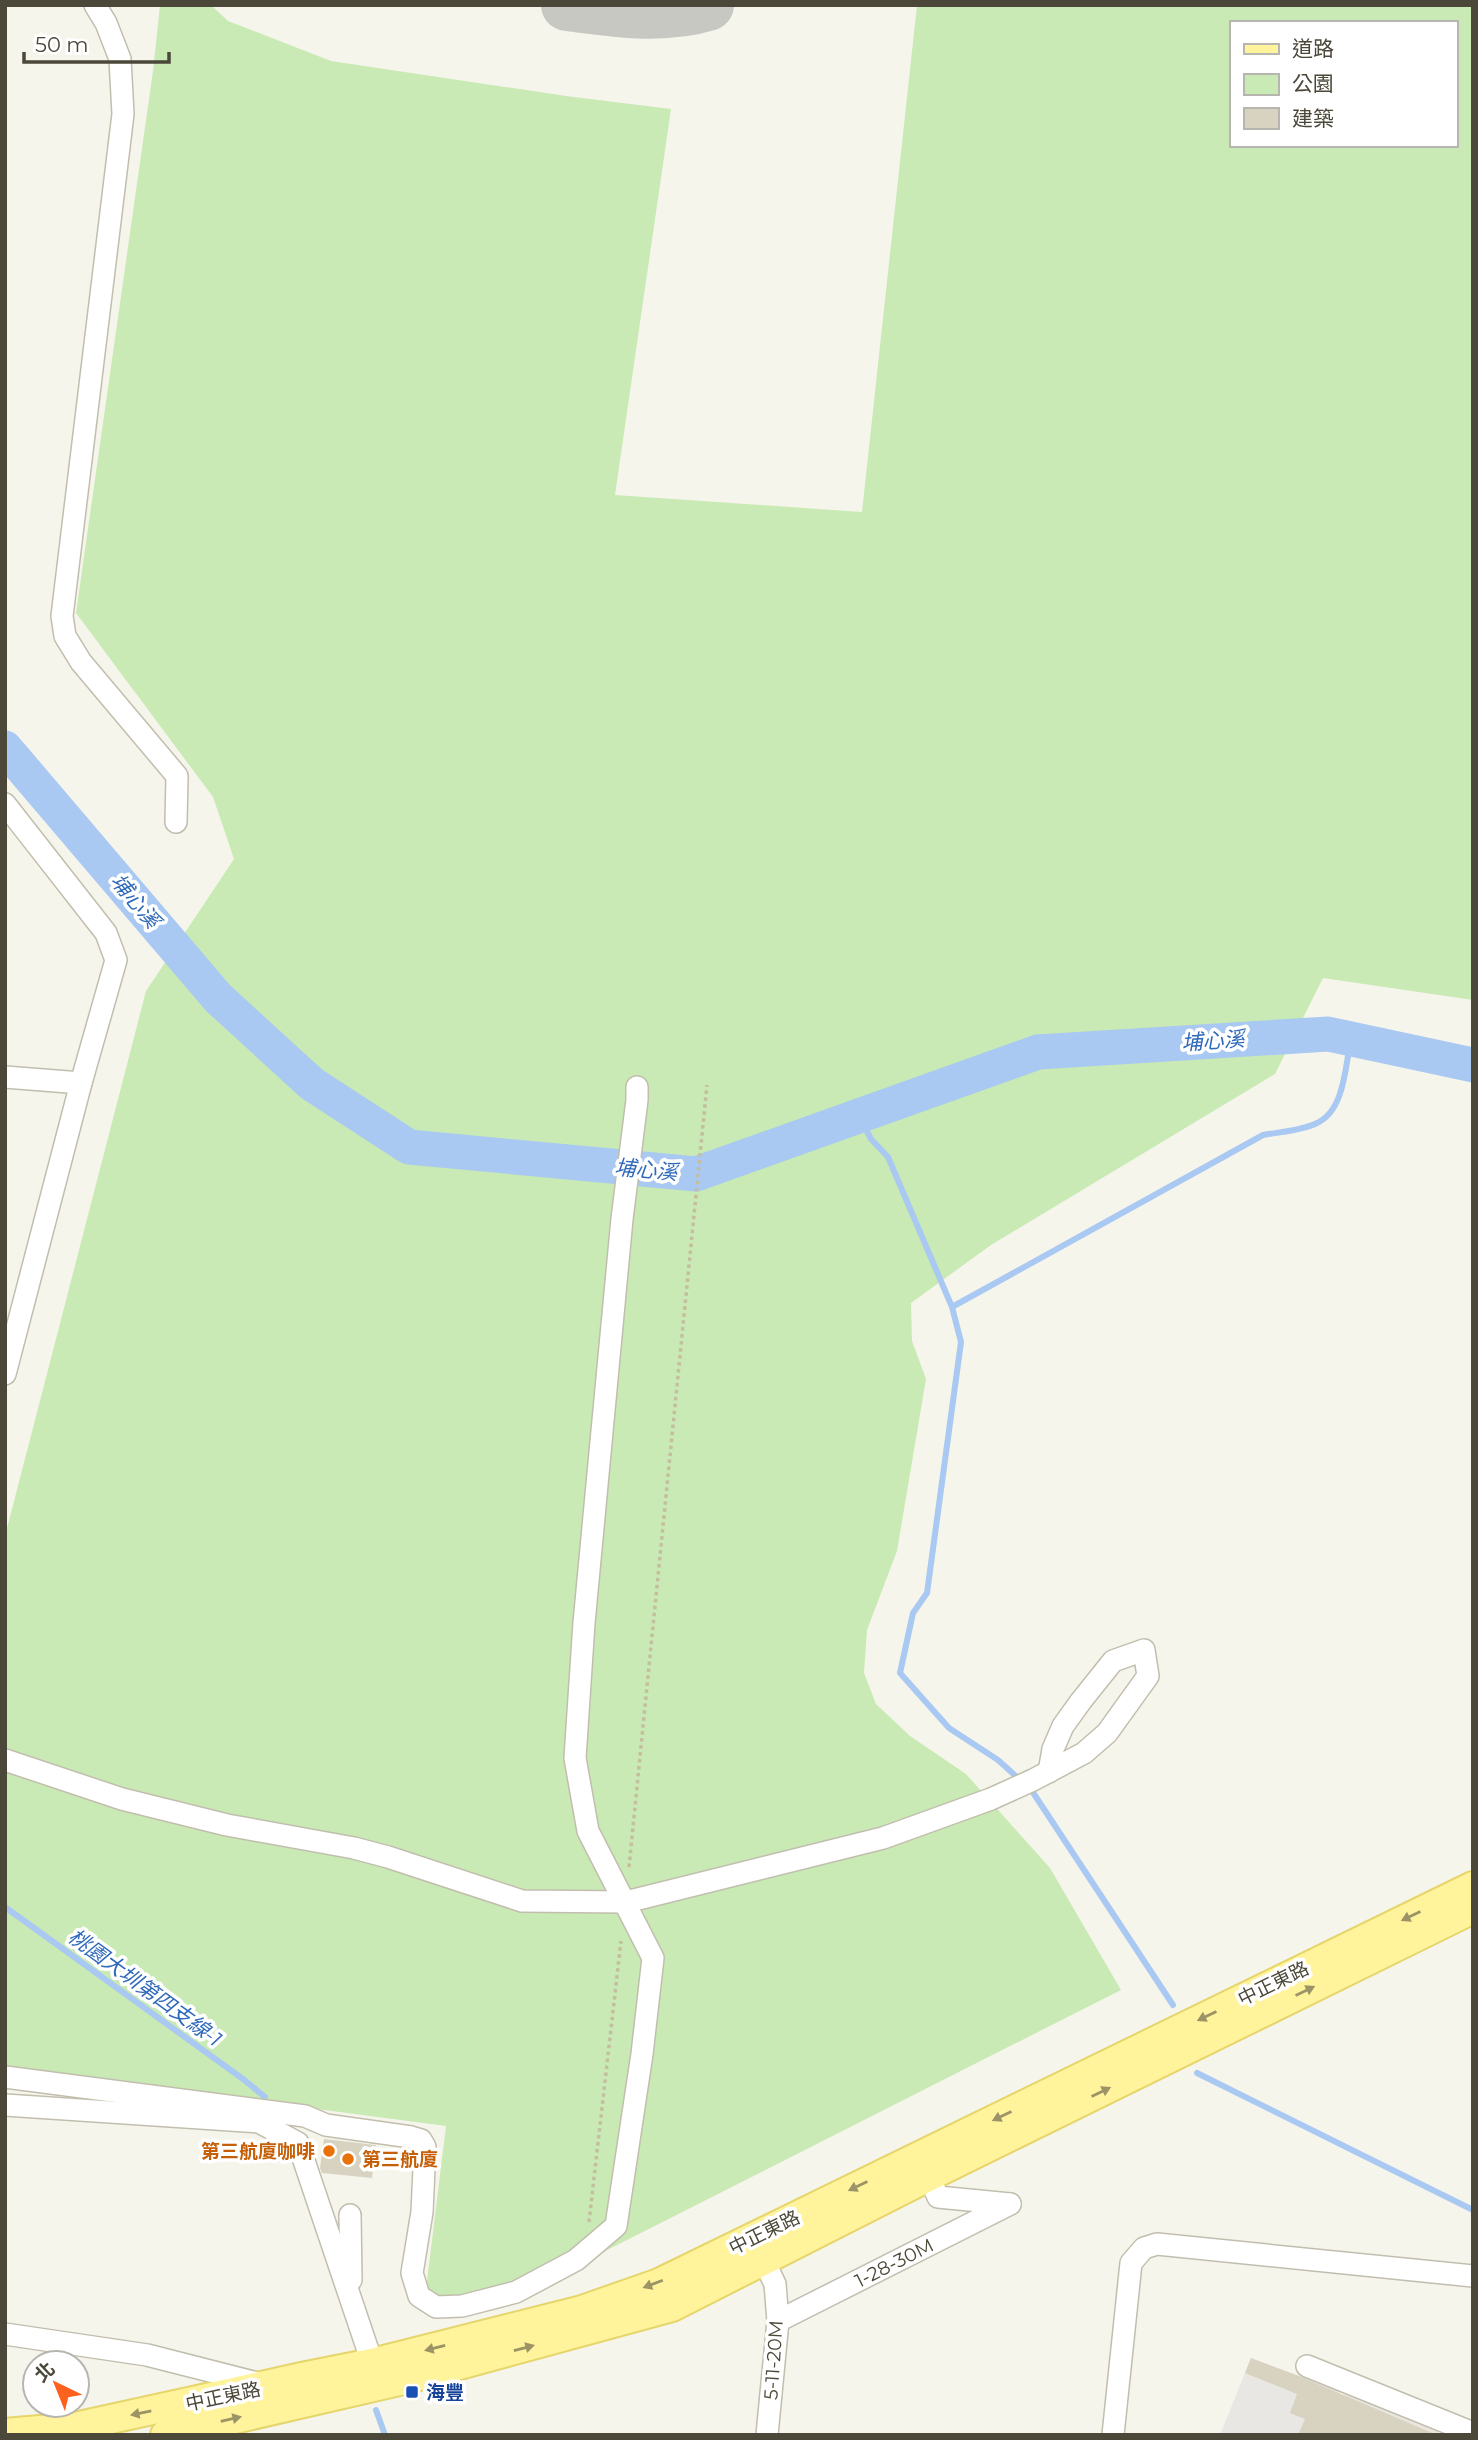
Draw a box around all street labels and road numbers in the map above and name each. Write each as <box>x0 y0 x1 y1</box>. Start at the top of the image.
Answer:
street label: 中正東路 <box>1234 1956 1312 2010</box>
street label: 中正東路 <box>725 2205 803 2259</box>
street label: 1-28-30M <box>851 2233 937 2292</box>
street label: 5-11-20M <box>759 2319 788 2401</box>
street label: 中正東路 <box>184 2377 263 2416</box>

